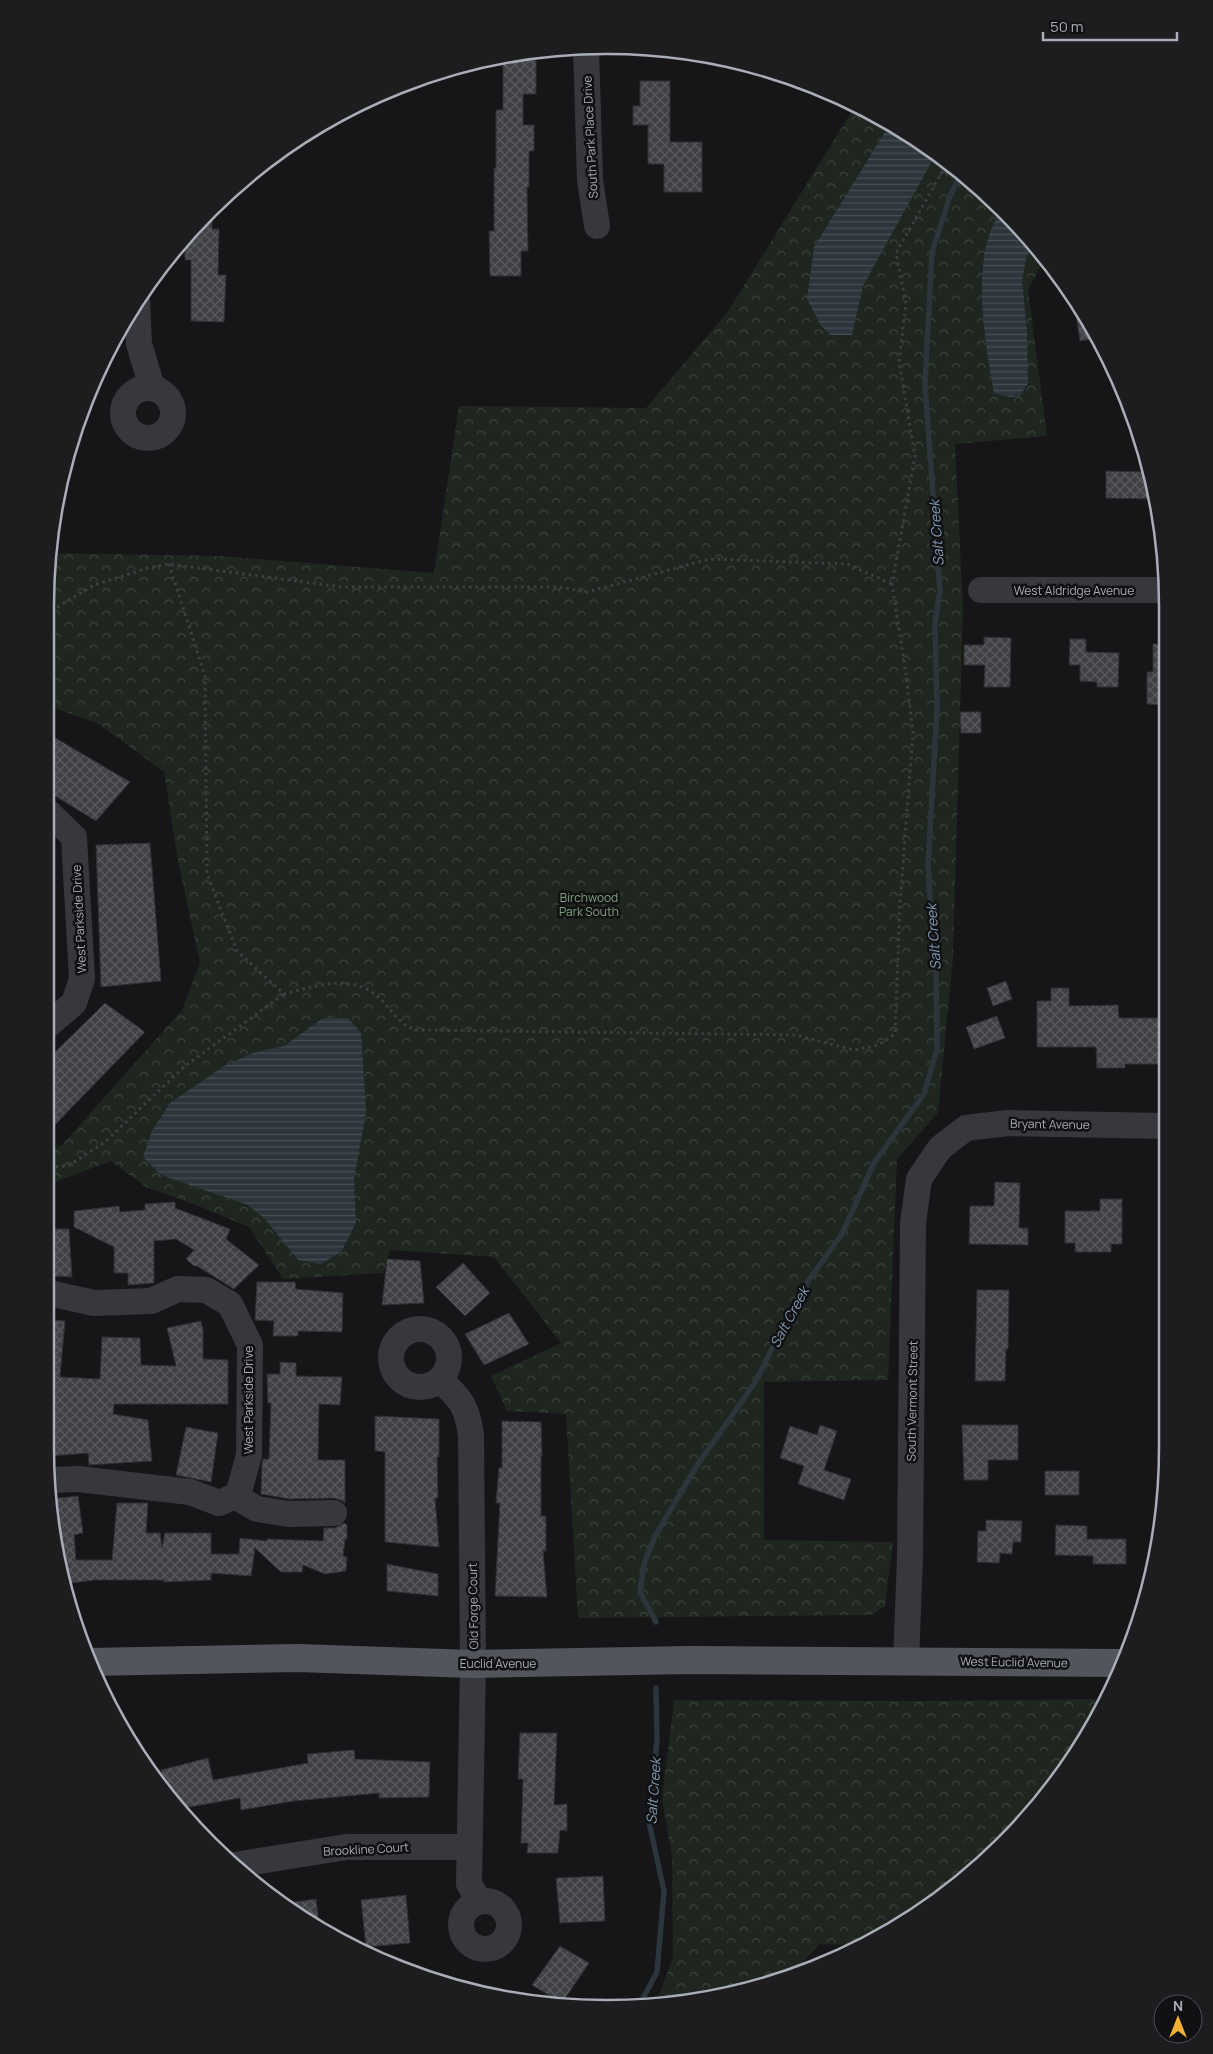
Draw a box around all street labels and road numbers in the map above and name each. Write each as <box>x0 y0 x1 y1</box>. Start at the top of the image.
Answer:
street label: South Park Place Drive <box>578 75 602 199</box>
street label: West Aldridge Avenue <box>1014 582 1134 599</box>
street label: West Parkside Drive <box>68 864 90 974</box>
street label: Bryant Avenue <box>1010 1115 1090 1133</box>
street label: South Vermont Street <box>902 1340 922 1461</box>
street label: West Parkside Drive <box>240 1346 257 1454</box>
street label: Old Forge Court <box>464 1562 482 1649</box>
street label: West Euclid Avenue <box>960 1653 1068 1671</box>
street label: Euclid Avenue <box>460 1655 536 1672</box>
street label: Brookline Court <box>323 1838 409 1860</box>

